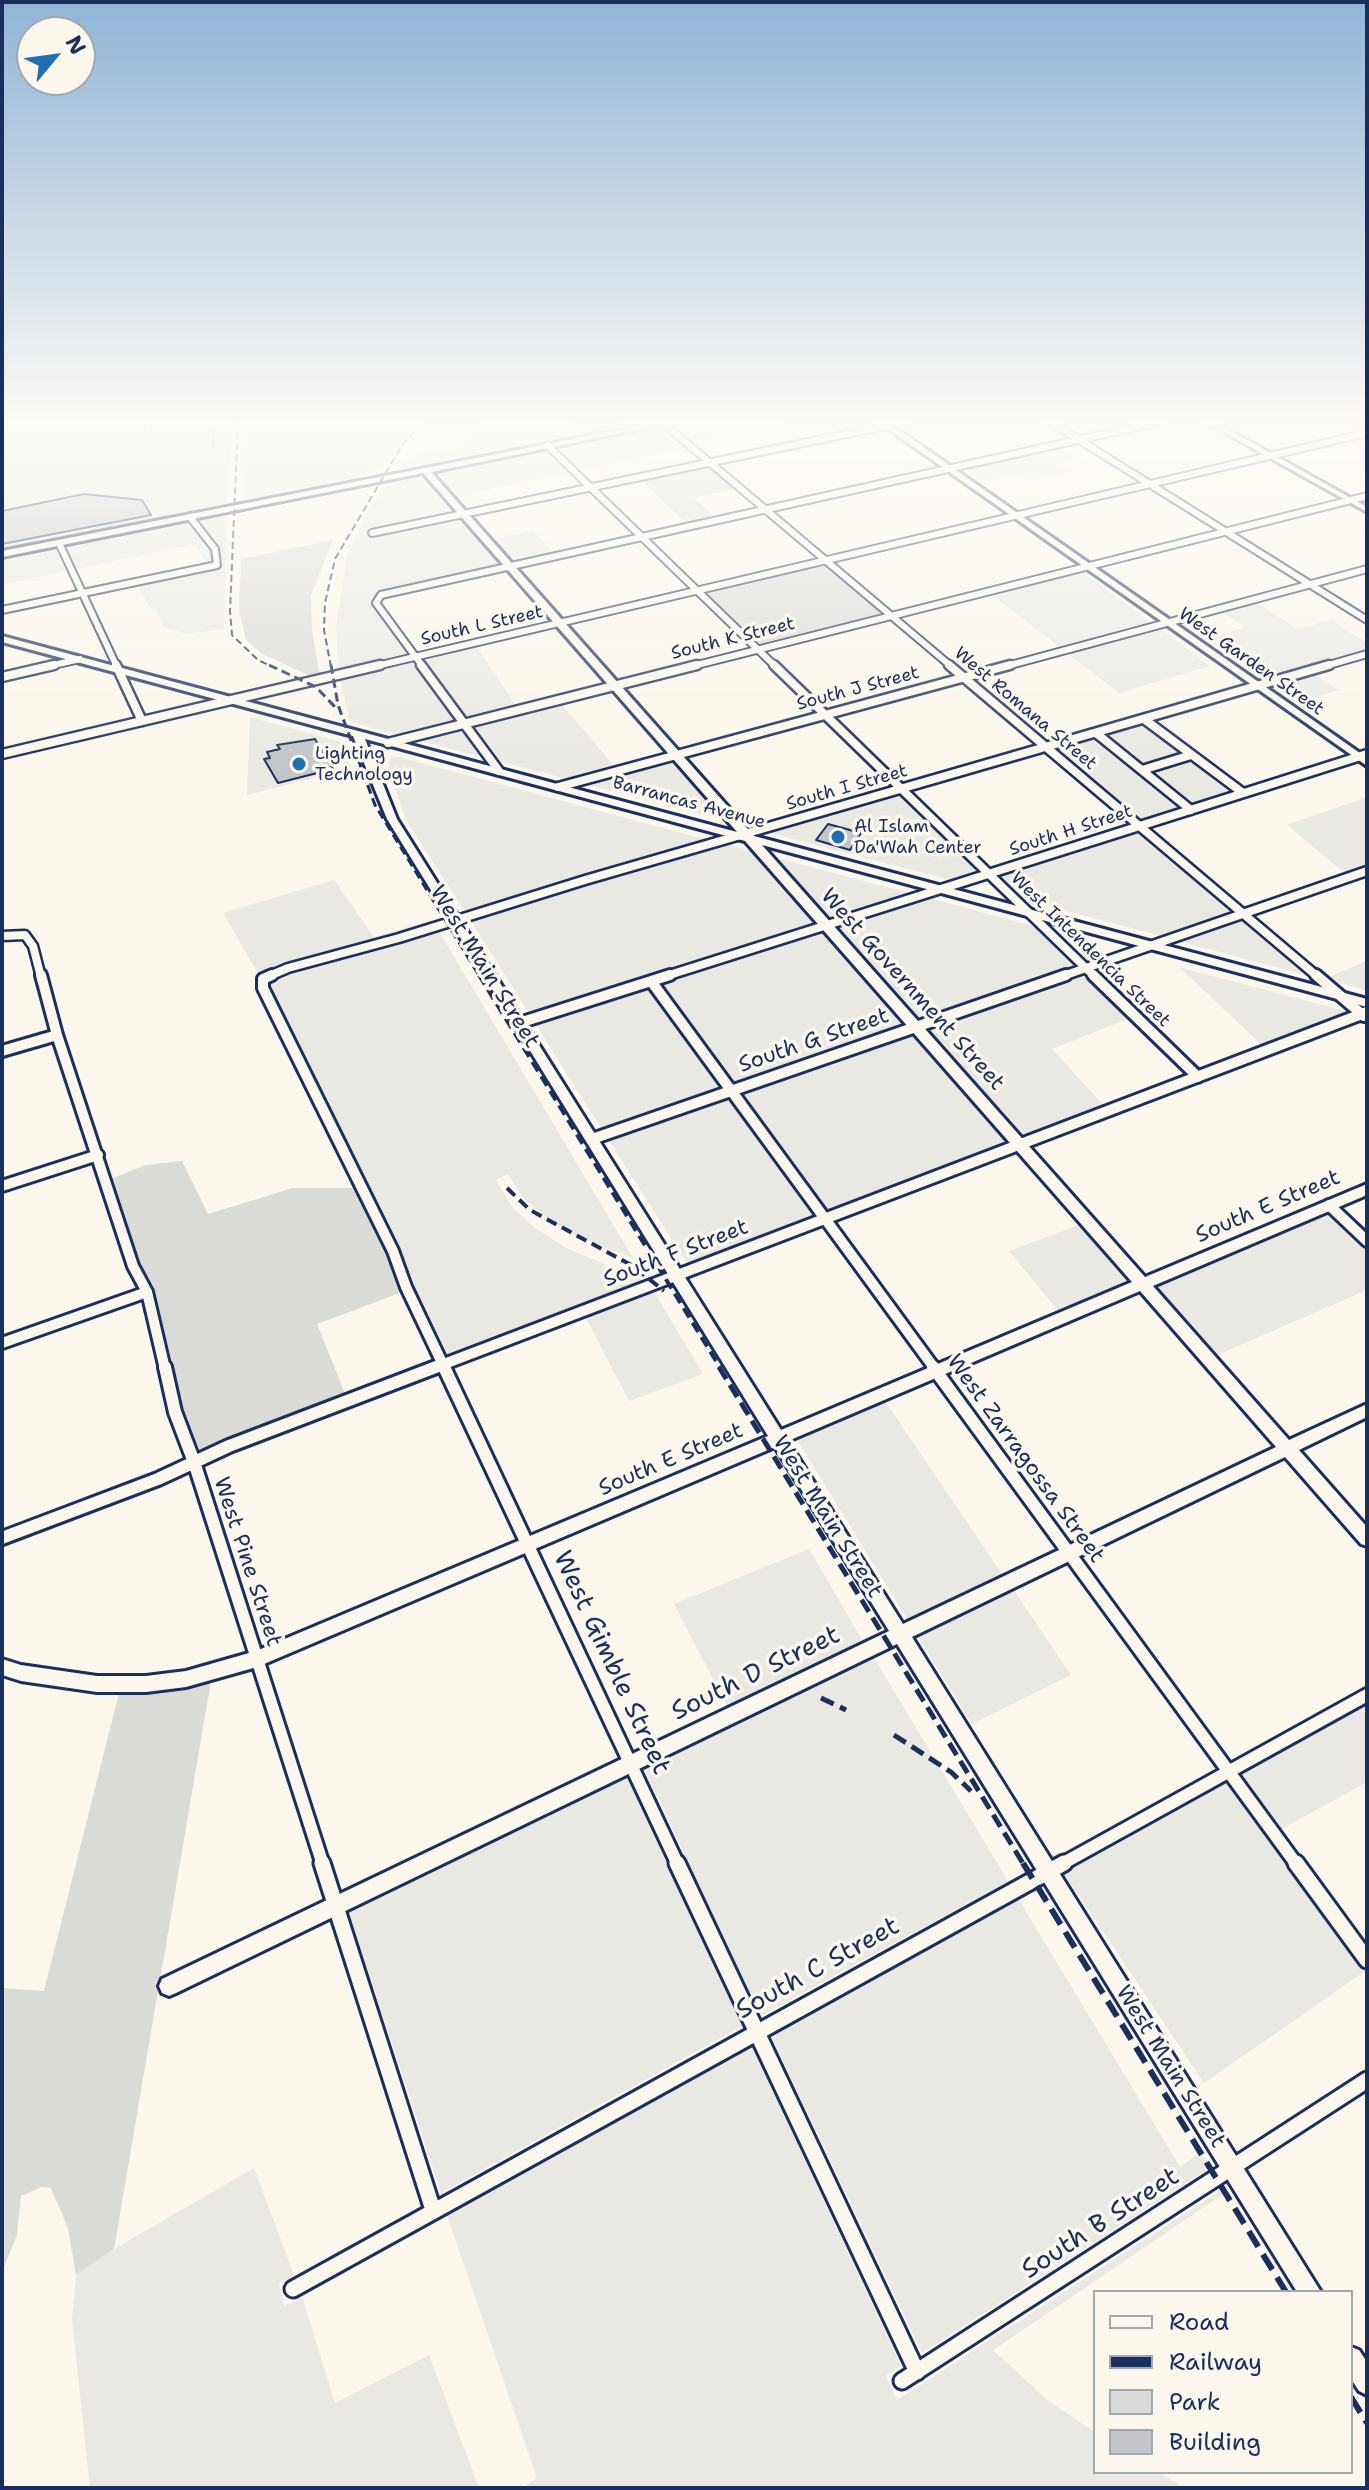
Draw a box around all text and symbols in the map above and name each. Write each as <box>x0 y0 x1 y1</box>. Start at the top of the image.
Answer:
north arrow <box>16 16 96 96</box>
text: N <box>59 30 93 60</box>
street label: South L Street <box>419 601 545 651</box>
street label: West Garden Street <box>1174 604 1328 720</box>
street label: South K Street <box>669 613 797 665</box>
street label: West Romana Street <box>949 643 1101 775</box>
street label: South J Street <box>794 662 922 716</box>
place label: Lighting Technology <box>315 743 413 786</box>
marker: Lighting Technology <box>290 755 308 773</box>
street label: South I Street <box>784 760 910 816</box>
street label: Barrancas Avenue <box>610 772 768 834</box>
street label: South H Street <box>1007 801 1135 861</box>
place label: Al Islam Da'Wah Center <box>854 816 982 858</box>
marker: Al Islam Da'Wah Center <box>829 828 847 846</box>
street label: West Intendencia Street <box>1006 868 1174 1032</box>
street label: West Main Street <box>423 881 545 1053</box>
street label: West Government Street <box>814 884 1010 1096</box>
street label: South G Street <box>735 1003 893 1079</box>
street label: South E Street <box>1192 1165 1344 1249</box>
street label: South F Street <box>600 1214 752 1294</box>
street label: West Zarragossa Street <box>940 1349 1110 1569</box>
street label: South E Street <box>595 1418 747 1502</box>
street label: West Main Street <box>766 1431 888 1603</box>
street label: West Pine Street <box>207 1474 287 1650</box>
street label: West Gimble Street <box>546 1546 676 1780</box>
street label: South D Street <box>667 1620 845 1728</box>
street label: South C Street <box>731 1911 905 2027</box>
street label: West Main Street <box>1109 1981 1231 2153</box>
street label: South B Street <box>1016 2162 1186 2286</box>
legend <box>1093 2290 1353 2474</box>
text: Road <box>1169 2306 1229 2338</box>
text: Railway <box>1169 2346 1262 2378</box>
text: Park <box>1169 2386 1221 2418</box>
text: Building <box>1169 2426 1261 2458</box>

